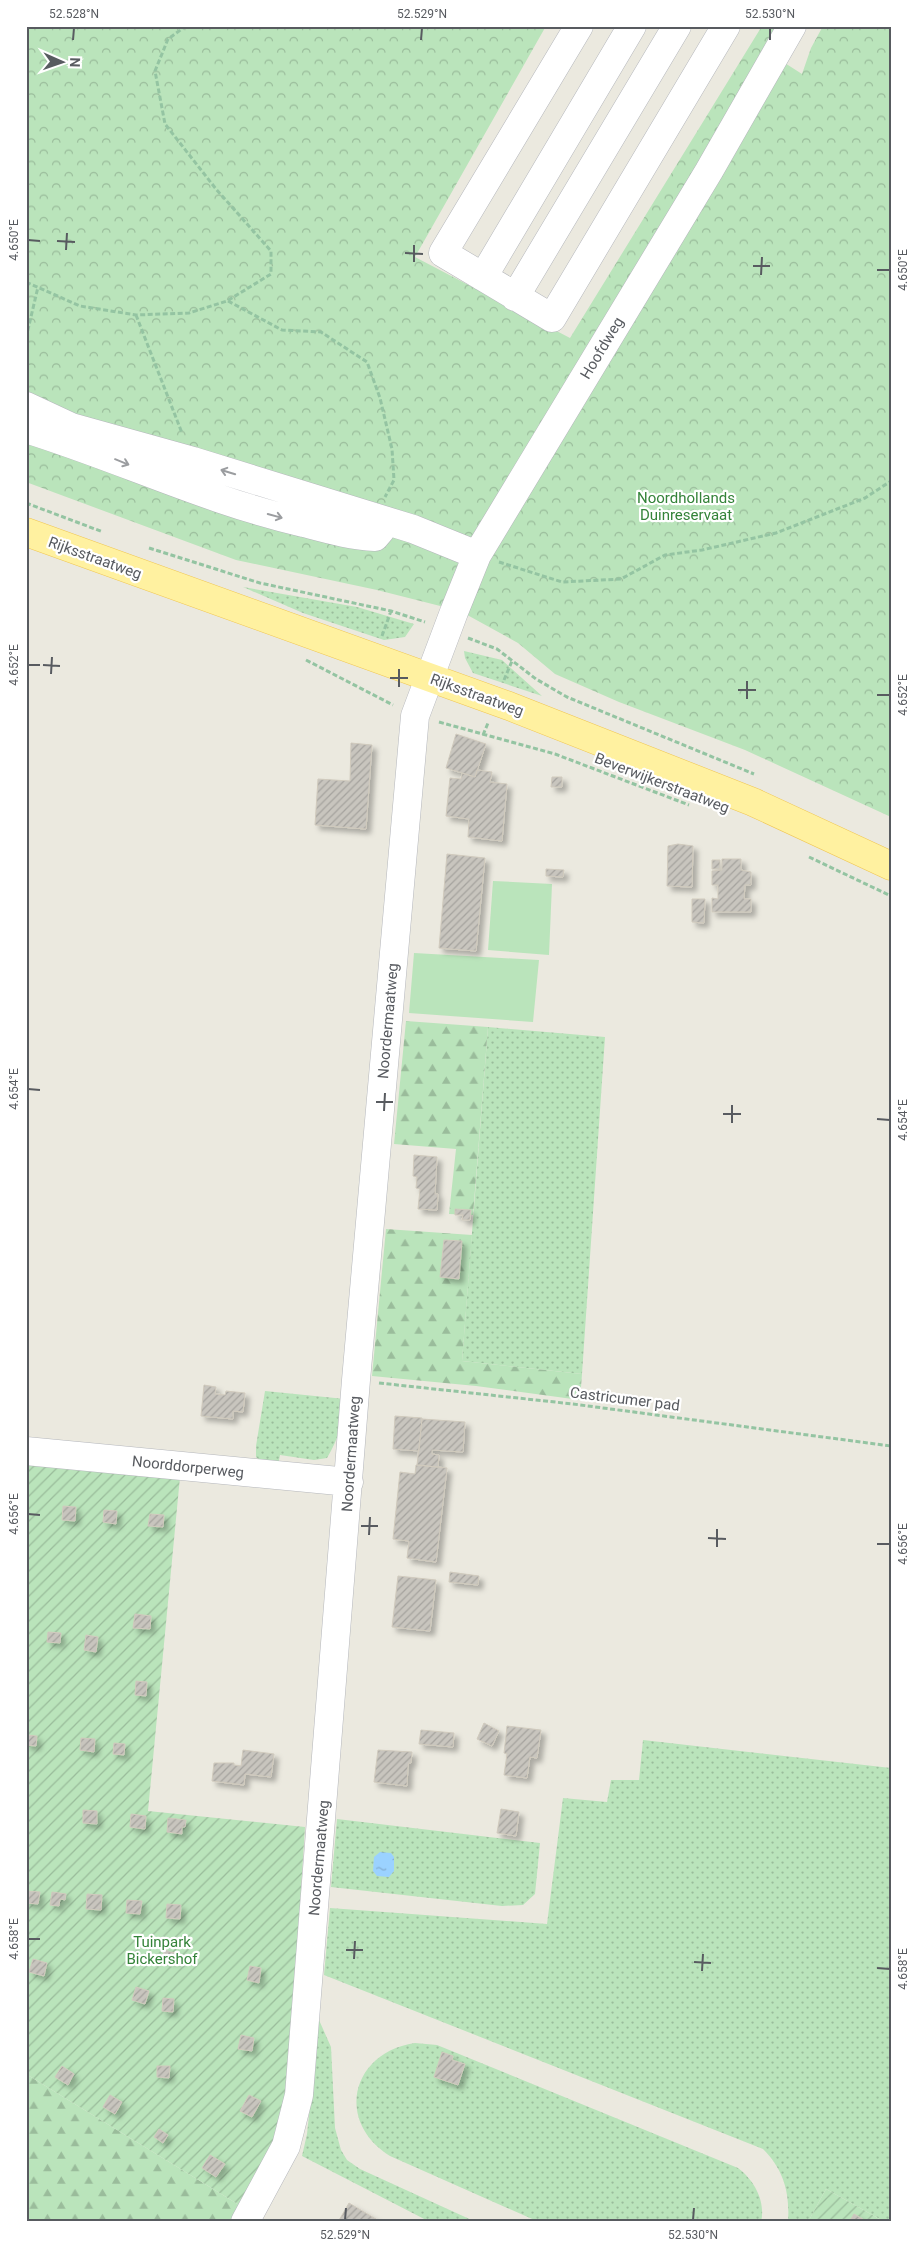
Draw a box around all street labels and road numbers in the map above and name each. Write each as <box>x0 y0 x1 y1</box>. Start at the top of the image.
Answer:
street label: Hoofdweg <box>577 314 627 382</box>
street label: Rijksstraatweg <box>46 533 144 583</box>
street label: Rijksstraatweg <box>428 670 526 720</box>
street label: Beverwijkerstraatweg <box>592 749 732 817</box>
street label: Noordermaatweg <box>374 962 402 1080</box>
street label: Castricumer pad <box>569 1383 681 1415</box>
street label: Noordermaatweg <box>338 1395 364 1513</box>
street label: Noorddorperweg <box>131 1452 245 1482</box>
street label: Noordermaatweg <box>305 1799 333 1917</box>

